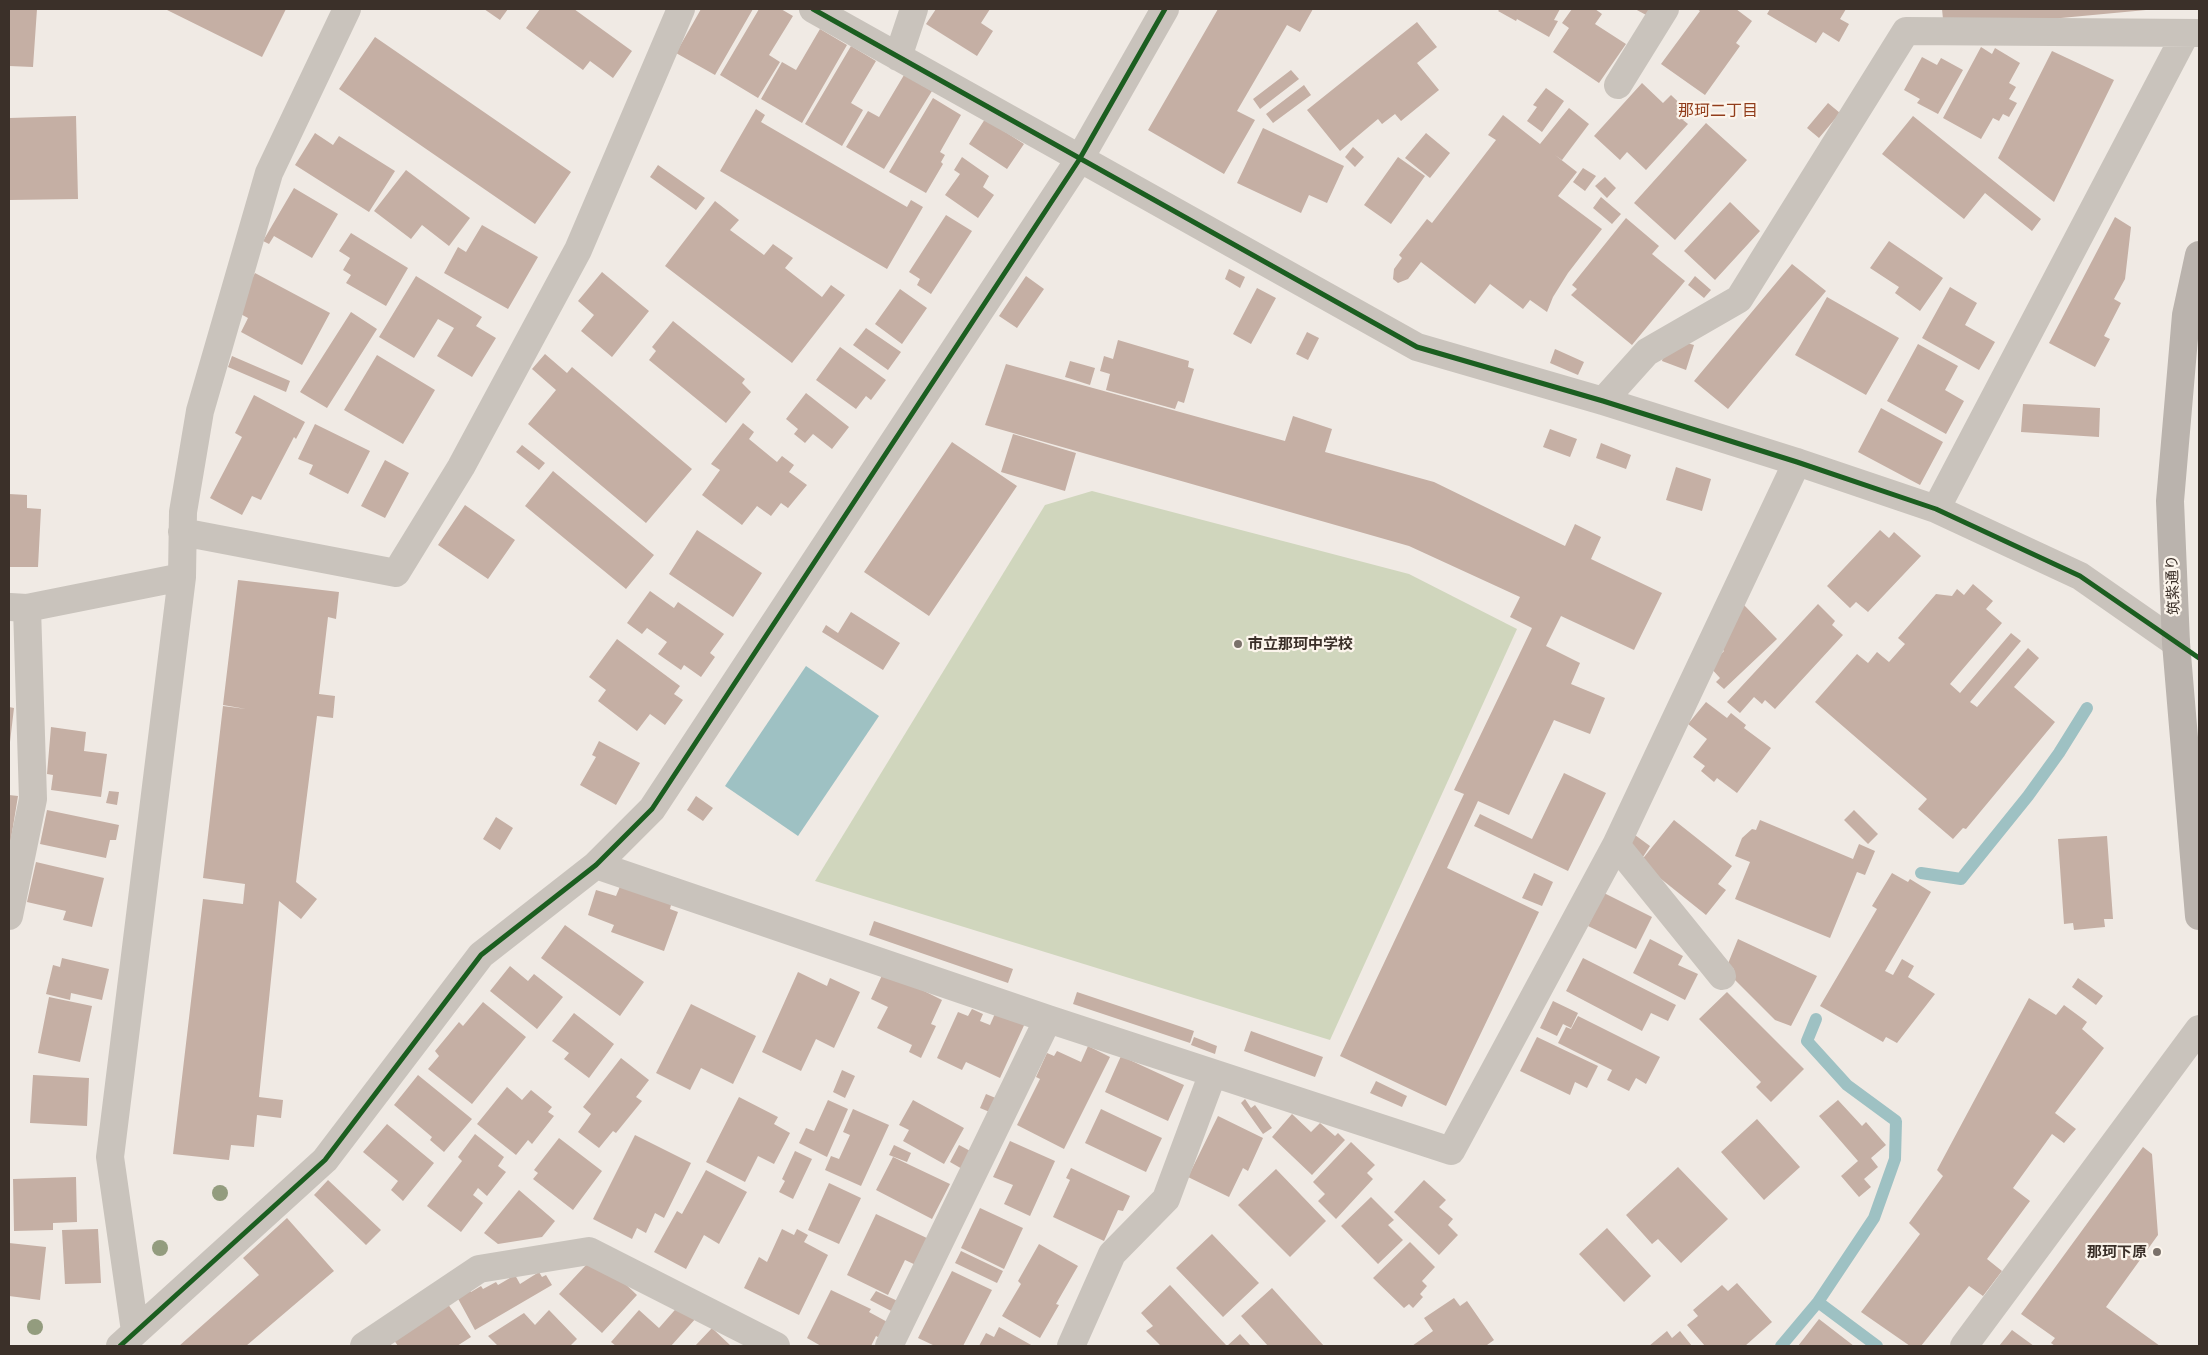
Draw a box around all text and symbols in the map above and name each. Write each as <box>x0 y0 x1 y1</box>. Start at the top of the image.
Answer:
district label: 那珂二丁目 <box>1678 101 1758 121</box>
street label: 筑紫通り <box>2163 555 2183 615</box>
place label: 市立那珂中学校 <box>1248 635 1353 653</box>
marker: 市立那珂中学校 <box>1232 638 1244 650</box>
place label: 那珂下原 <box>2087 1243 2147 1261</box>
marker: 那珂下原 <box>2151 1246 2163 1258</box>

